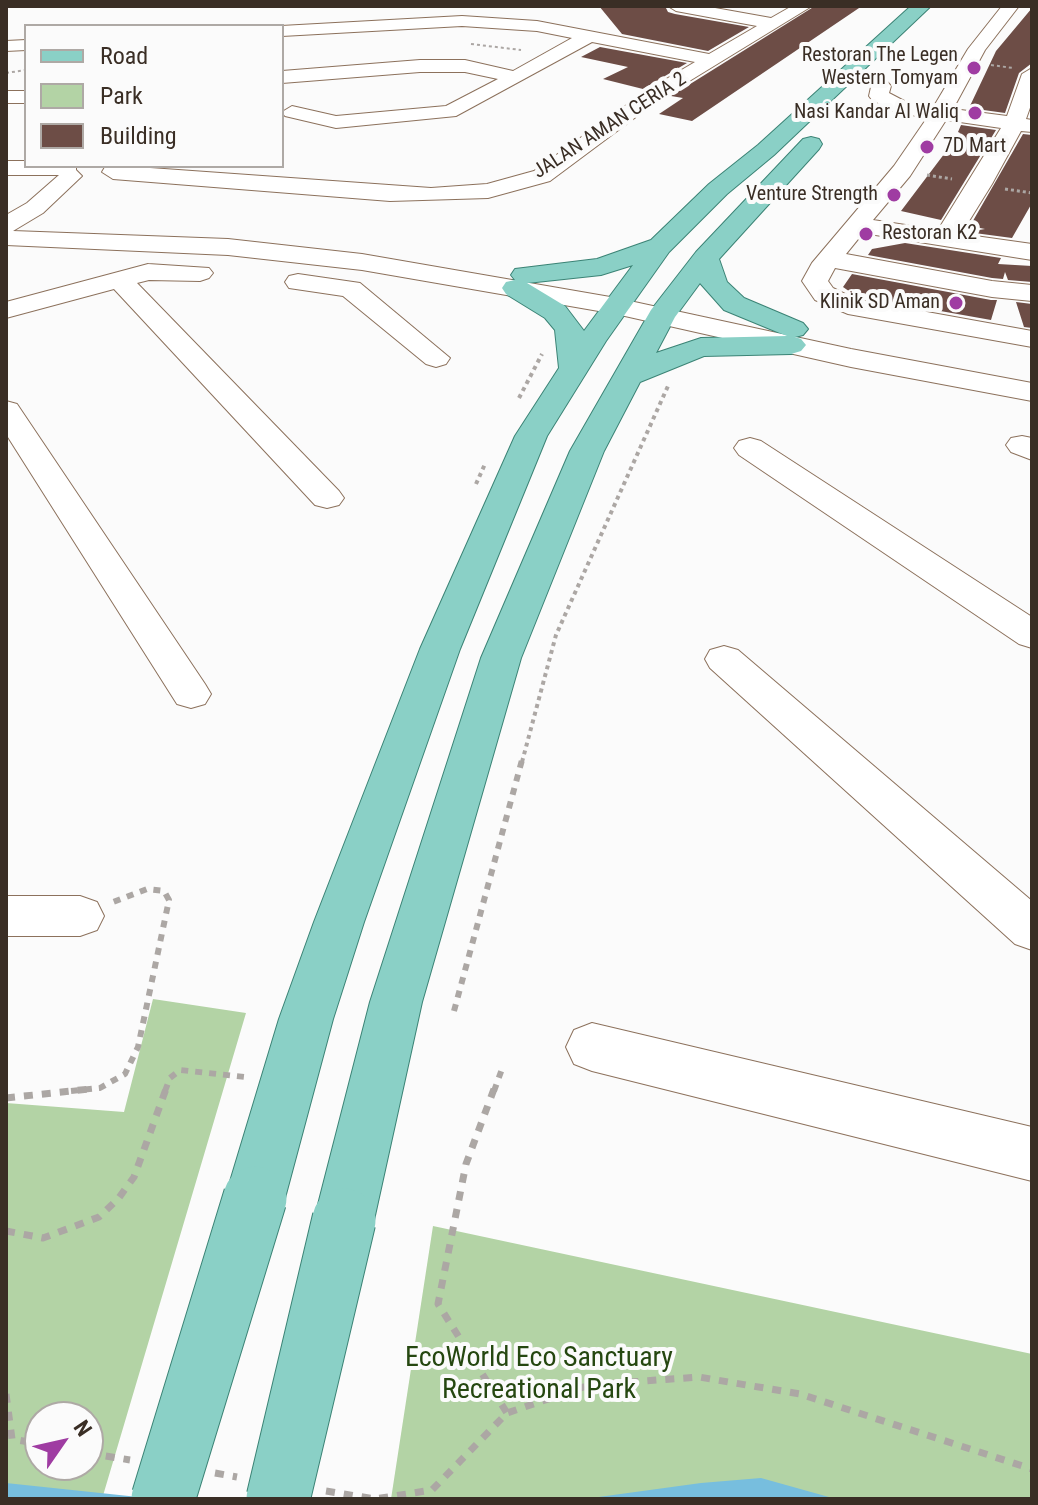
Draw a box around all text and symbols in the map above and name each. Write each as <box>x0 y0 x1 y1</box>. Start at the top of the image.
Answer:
legend <box>24 24 284 168</box>
text: Road <box>100 42 148 70</box>
place label: Restoran The Legen Western Tomyam <box>802 44 958 91</box>
marker: Restoran The Legen Western Tomyam <box>965 59 983 77</box>
street label: JALAN AMAN CERIA 2 <box>529 68 691 184</box>
text: Park <box>100 82 143 110</box>
place label: Nasi Kandar Al Waliq <box>794 101 959 125</box>
marker: Nasi Kandar Al Waliq <box>966 104 984 122</box>
text: Building <box>100 122 177 150</box>
place label: 7D Mart <box>943 135 1006 159</box>
marker: 7D Mart <box>918 138 936 156</box>
place label: Venture Strength <box>746 183 878 207</box>
marker: Venture Strength <box>885 186 903 204</box>
place label: Restoran K2 <box>882 222 977 246</box>
marker: Restoran K2 <box>857 225 875 243</box>
place label: Klinik SD Aman <box>820 291 940 315</box>
marker: Klinik SD Aman <box>947 294 965 312</box>
park label: EcoWorld Eco Sanctuary Recreational Park <box>405 1342 673 1408</box>
north arrow <box>24 1401 104 1481</box>
text: N <box>69 1416 97 1441</box>

